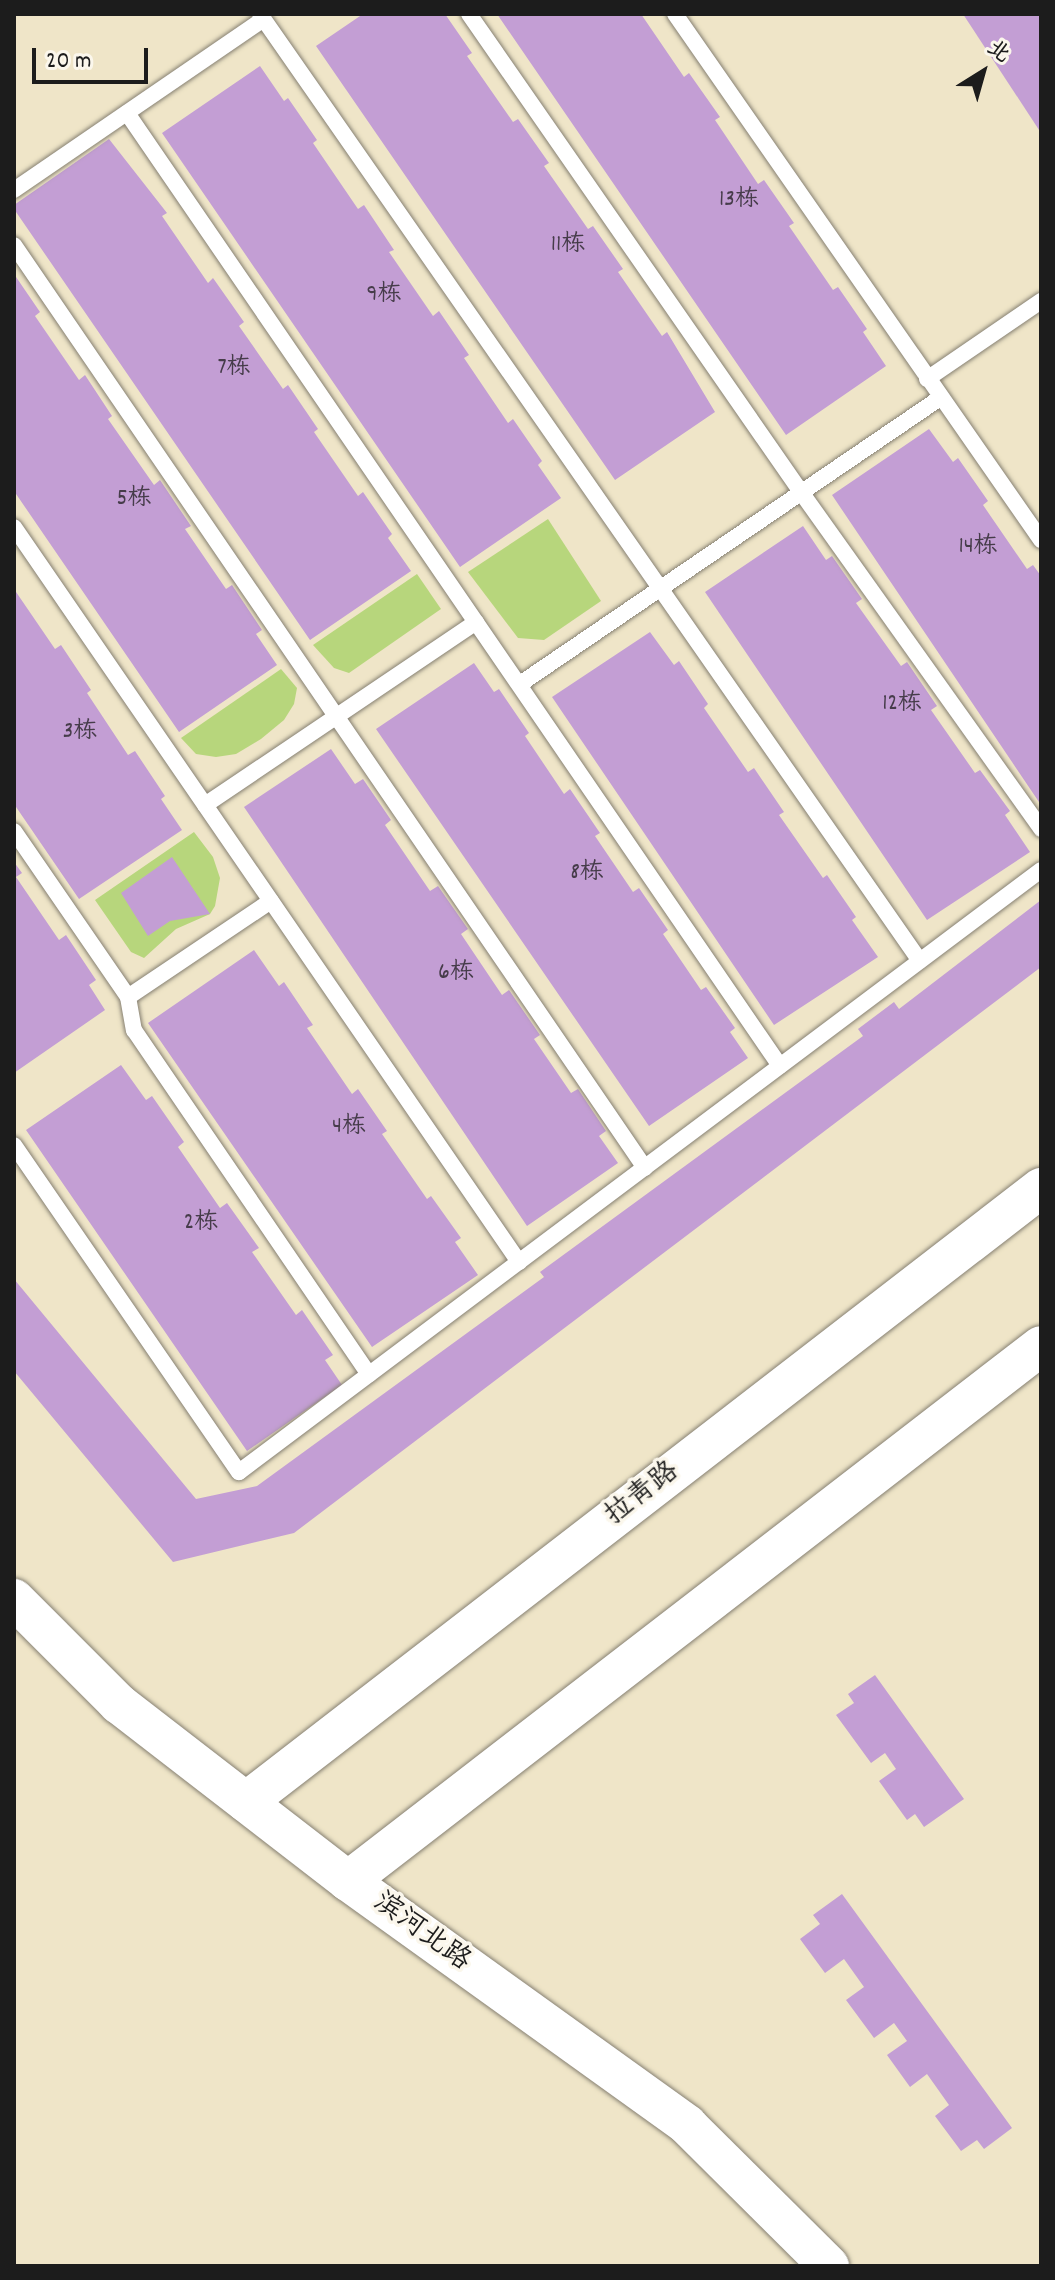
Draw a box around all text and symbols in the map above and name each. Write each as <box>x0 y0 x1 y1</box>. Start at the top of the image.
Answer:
scale bar <box>36 32 152 82</box>
north arrow <box>943 32 1023 112</box>
text: 北 <box>980 33 1016 71</box>
text: 20 m <box>46 45 92 79</box>
house number: 13栋 <box>719 187 759 215</box>
house number: 11栋 <box>551 232 585 260</box>
house number: 9栋 <box>367 282 401 310</box>
house number: 7栋 <box>217 355 251 383</box>
house number: 5栋 <box>116 486 152 514</box>
house number: 14栋 <box>958 534 998 562</box>
house number: 12栋 <box>882 691 922 719</box>
house number: 3栋 <box>63 719 97 747</box>
house number: 8栋 <box>570 860 604 888</box>
house number: 6栋 <box>438 960 474 988</box>
house number: 4栋 <box>332 1114 366 1142</box>
house number: 2栋 <box>184 1210 218 1238</box>
street label: 拉青路 <box>600 1456 686 1534</box>
street label: 滨河北路 <box>366 1886 476 1980</box>

